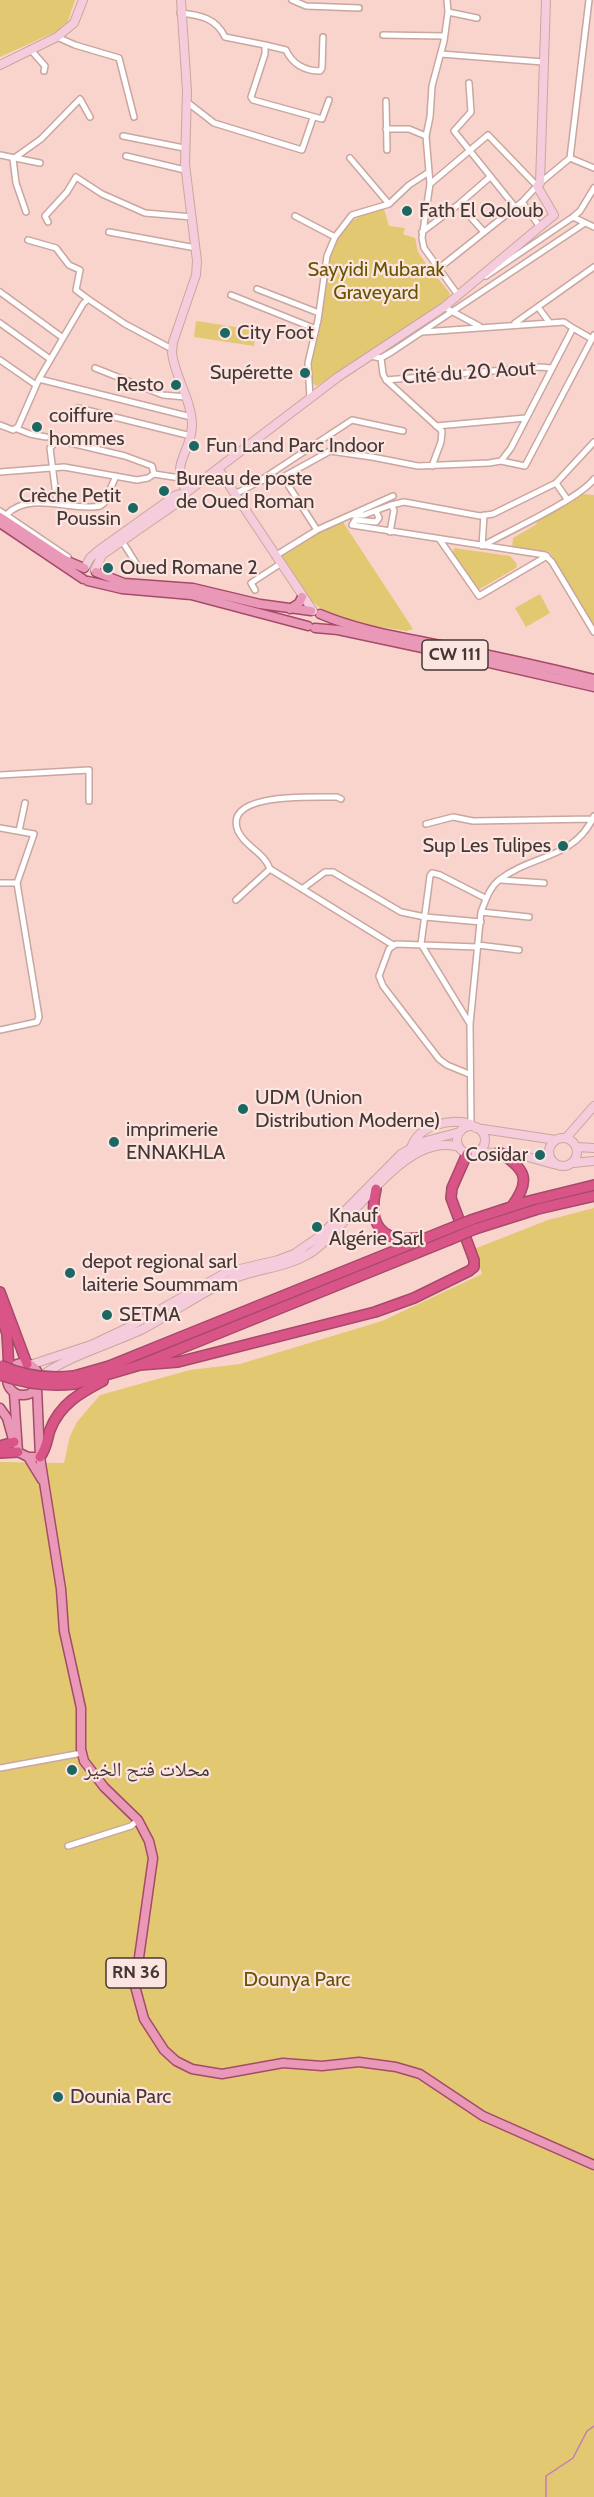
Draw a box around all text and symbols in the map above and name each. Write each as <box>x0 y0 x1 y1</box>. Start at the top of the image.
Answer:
place label: Fath El Qoloub <box>419 199 544 223</box>
marker: Fath El Qoloub <box>400 204 414 218</box>
park label: Sayyidi Mubarak Graveyard <box>307 258 445 305</box>
place label: City Foot <box>237 321 314 345</box>
marker: City Foot <box>218 326 232 340</box>
street label: Cité du 20 Aout <box>401 356 537 390</box>
place label: Supérette <box>210 361 293 385</box>
marker: Supérette <box>298 366 312 380</box>
place label: Resto <box>116 373 164 397</box>
marker: Resto <box>169 378 183 392</box>
place label: coiffure hommes <box>49 404 124 451</box>
marker: coiffure hommes <box>30 420 44 434</box>
place label: Fun Land Parc Indoor <box>206 434 384 458</box>
marker: Fun Land Parc Indoor <box>187 439 201 453</box>
place label: Bureau de poste de Oued Roman <box>176 467 314 514</box>
place label: Crèche Petit Poussin <box>19 484 121 531</box>
marker: Bureau de poste de Oued Roman <box>157 484 171 498</box>
marker: Crèche Petit Poussin <box>126 501 140 515</box>
place label: Oued Romane 2 <box>120 556 258 580</box>
marker: Oued Romane 2 <box>101 561 115 575</box>
road number: CW 111 <box>422 640 488 670</box>
place label: Sup Les Tulipes <box>422 834 551 858</box>
marker: Sup Les Tulipes <box>556 839 570 853</box>
place label: UDM (Union Distribution Moderne) <box>255 1086 440 1133</box>
marker: UDM (Union Distribution Moderne) <box>236 1102 250 1116</box>
place label: imprimerie ENNAKHLA <box>126 1118 225 1165</box>
marker: imprimerie ENNAKHLA <box>107 1135 121 1149</box>
place label: Cosidar <box>465 1143 528 1167</box>
marker: Cosidar <box>533 1148 547 1162</box>
place label: Knauf Algérie Sarl <box>329 1204 424 1251</box>
marker: Knauf Algérie Sarl <box>310 1220 324 1234</box>
place label: depot regional sarl laiterie Soummam <box>82 1250 238 1297</box>
marker: depot regional sarl laiterie Soummam <box>63 1266 77 1280</box>
place label: SETMA <box>119 1303 180 1327</box>
marker: SETMA <box>100 1308 114 1322</box>
place label: محلات فتح الخير <box>84 1758 210 1782</box>
marker: محلات فتح الخير <box>65 1763 79 1777</box>
road number: RN 36 <box>106 1958 166 1988</box>
park label: Dounya Parc <box>244 1968 350 1992</box>
place label: Dounia Parc <box>70 2085 171 2109</box>
marker: Dounia Parc <box>51 2090 65 2104</box>

